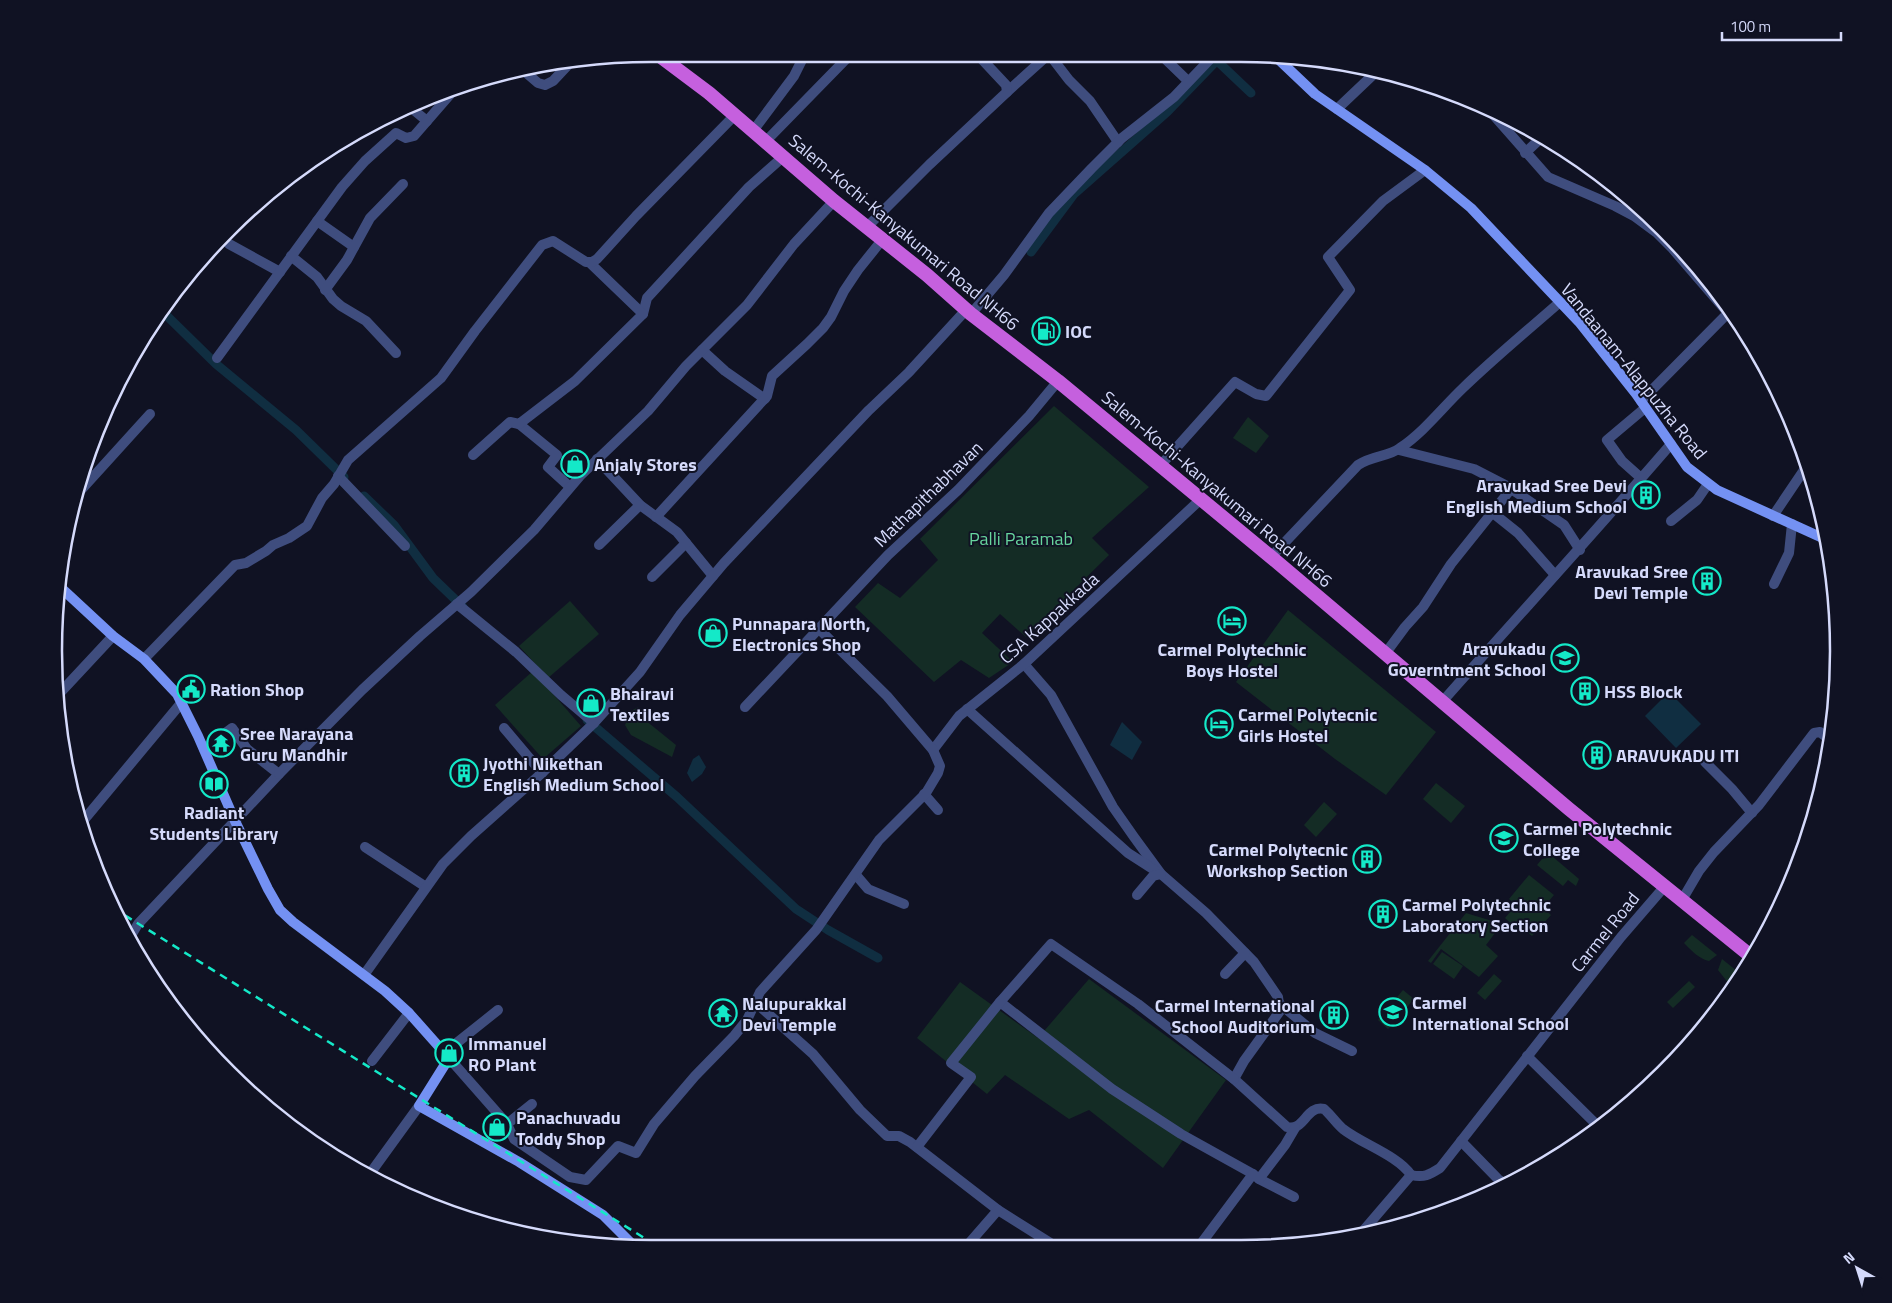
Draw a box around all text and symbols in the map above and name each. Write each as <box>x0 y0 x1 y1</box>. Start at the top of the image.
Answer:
scale bar <box>1722 10 1841 42</box>
text: 100 m <box>1730 15 1771 38</box>
street label: Salem-Kochi-Kanyakumari Road NH66 <box>783 127 1025 337</box>
street label: Vandaanam-Alappuzha Road <box>1554 277 1714 465</box>
fuel station icon: IOC <box>1031 316 1061 346</box>
place label: IOC <box>1065 318 1092 345</box>
street label: Salem-Kochi-Kanyakumari Road NH66 <box>1096 384 1338 594</box>
street label: Mathapithabhavan <box>867 435 989 553</box>
shop icon: Anjaly Stores <box>560 449 590 479</box>
place label: Anjaly Stores <box>594 451 697 478</box>
place label: Aravukad Sree Devi English Medium School <box>1446 472 1627 520</box>
building icon: Aravukad Sree Devi English Medium School <box>1631 480 1661 510</box>
park label: Palli Paramab <box>969 525 1073 552</box>
place label: Aravukad Sree Devi Temple <box>1575 558 1688 606</box>
street label: CSA Kappakkada <box>993 566 1105 670</box>
building icon: Aravukad Sree Devi Temple <box>1692 566 1722 596</box>
hotel icon: Carmel Polytechnic Boys Hostel <box>1217 606 1247 636</box>
place label: Punnapara North, Electronics Shop <box>732 610 870 658</box>
shop icon: Punnapara North, Electronics Shop <box>698 618 728 648</box>
place label: Aravukadu Governtment School <box>1388 635 1546 683</box>
place label: Carmel Polytechnic Boys Hostel <box>1157 636 1307 684</box>
school or university icon: Aravukadu Governtment School <box>1550 643 1580 673</box>
public building icon: Ration Shop <box>176 674 206 704</box>
place label: Ration Shop <box>210 676 304 703</box>
building icon: HSS Block <box>1570 676 1600 706</box>
place label: HSS Block <box>1604 678 1683 705</box>
place label: Bhairavi Textiles <box>610 680 674 728</box>
shop icon: Bhairavi Textiles <box>576 688 606 718</box>
place label: Carmel Polytecnic Girls Hostel <box>1238 701 1377 749</box>
hotel icon: Carmel Polytecnic Girls Hostel <box>1204 709 1234 739</box>
place label: Sree Narayana Guru Mandhir <box>240 720 353 768</box>
temple icon: Sree Narayana Guru Mandhir <box>206 728 236 758</box>
building icon: ARAVUKADU ITI <box>1582 740 1612 770</box>
place label: ARAVUKADU ITI <box>1616 742 1739 769</box>
place label: Jyothi Nikethan English Medium School <box>483 750 664 798</box>
building icon: Jyothi Nikethan English Medium School <box>449 758 479 788</box>
library icon: Radiant Students Library <box>199 769 229 799</box>
place label: Radiant Students Library <box>150 799 278 847</box>
place label: Carmel Polytechnic College <box>1523 815 1672 863</box>
school or university icon: Carmel Polytechnic College <box>1489 823 1519 853</box>
place label: Carmel Polytecnic Workshop Section <box>1207 836 1348 884</box>
building icon: Carmel Polytecnic Workshop Section <box>1352 844 1382 874</box>
street label: Carmel Road <box>1564 886 1646 978</box>
place label: Carmel Polytechnic Laboratory Section <box>1402 891 1551 939</box>
building icon: Carmel Polytechnic Laboratory Section <box>1368 899 1398 929</box>
place label: Carmel International School <box>1412 989 1569 1037</box>
place label: Nalupurakkal Devi Temple <box>742 990 847 1038</box>
place label: Carmel International School Auditorium <box>1155 992 1315 1040</box>
school or university icon: Carmel International School <box>1378 997 1408 1027</box>
temple icon: Nalupurakkal Devi Temple <box>708 998 738 1028</box>
building icon: Carmel International School Auditorium <box>1319 1000 1349 1030</box>
place label: Immanuel RO Plant <box>468 1030 547 1078</box>
shop icon: Immanuel RO Plant <box>434 1038 464 1068</box>
place label: Panachuvadu Toddy Shop <box>516 1104 621 1152</box>
shop icon: Panachuvadu Toddy Shop <box>482 1112 512 1142</box>
north arrow <box>1832 1243 1882 1293</box>
text: N <box>1838 1246 1859 1269</box>

